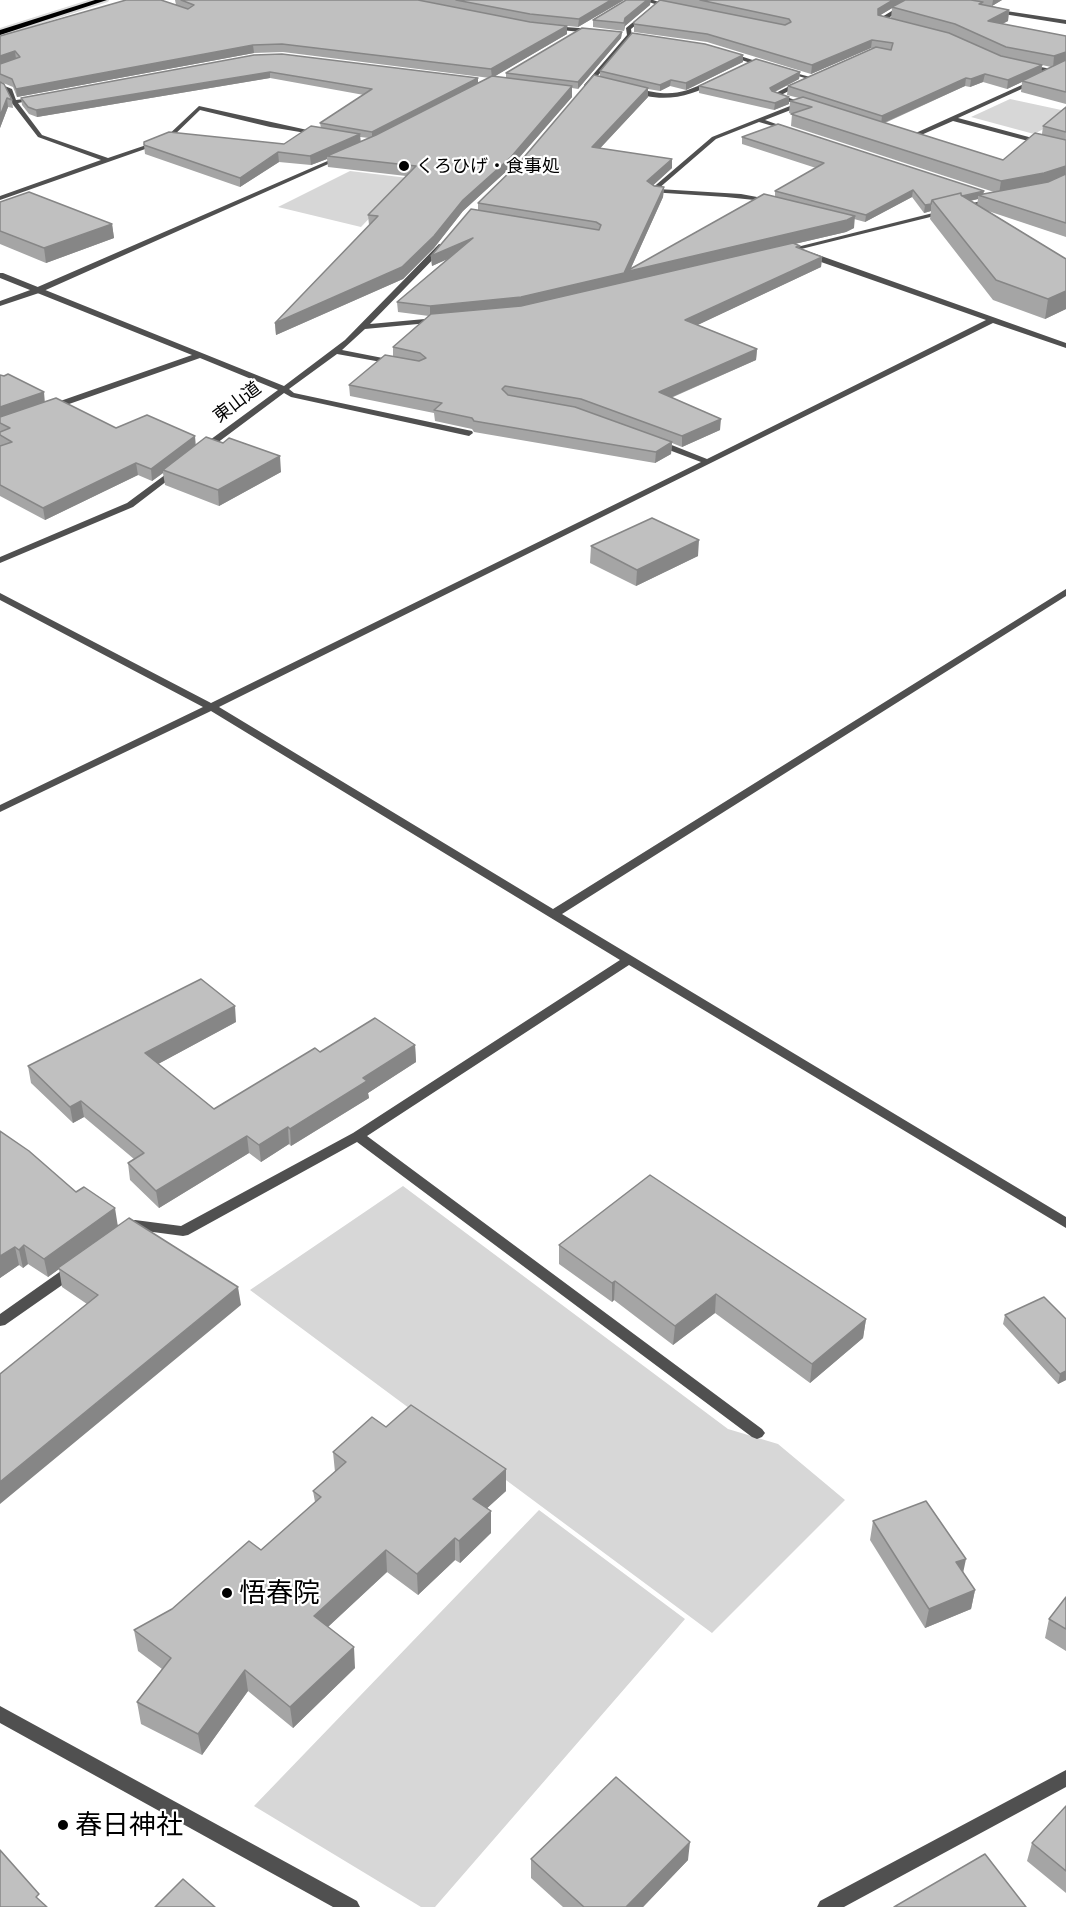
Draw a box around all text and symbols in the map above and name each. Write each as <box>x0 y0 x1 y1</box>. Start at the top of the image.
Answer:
place label: くろひげ・食事処 <box>416 155 560 177</box>
marker: くろひげ・食事処 <box>397 159 411 173</box>
street label: 東山道 <box>209 377 265 427</box>
place label: 悟春院 <box>239 1577 320 1609</box>
marker: 悟春院 <box>220 1586 234 1600</box>
place label: 春日神社 <box>75 1809 183 1841</box>
marker: 春日神社 <box>56 1818 70 1832</box>

